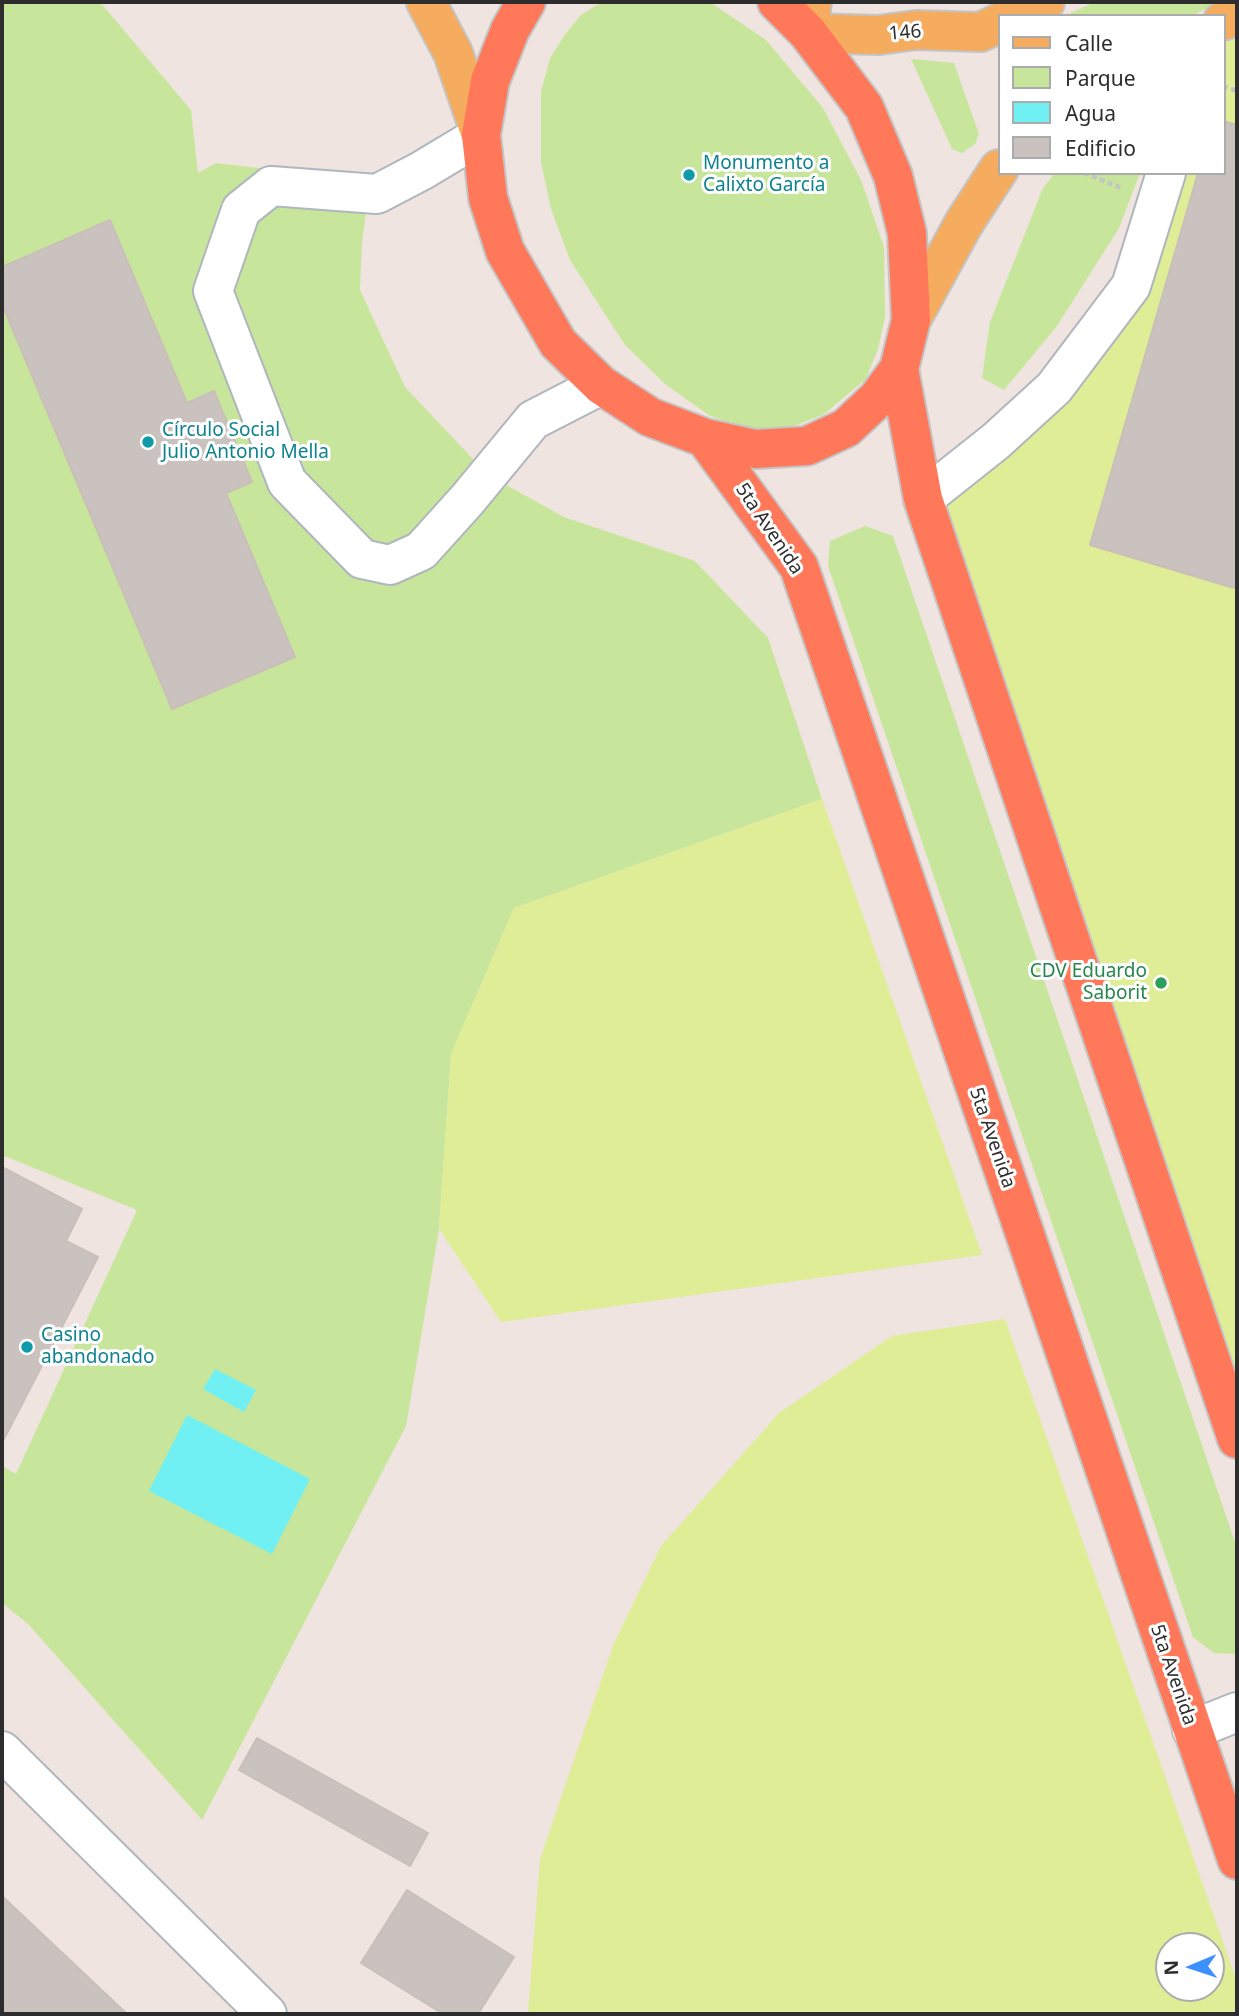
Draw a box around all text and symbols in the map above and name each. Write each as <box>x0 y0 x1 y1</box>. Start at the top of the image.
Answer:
legend <box>998 14 1225 175</box>
street label: 146 <box>888 20 922 46</box>
text: Calle <box>1065 29 1113 57</box>
text: Parque <box>1065 64 1135 92</box>
text: Agua <box>1065 99 1116 127</box>
text: Edificio <box>1065 134 1136 162</box>
place label: Monumento a Calixto García <box>703 153 829 197</box>
marker: Monumento a Calixto García <box>681 167 697 183</box>
place label: Círculo Social Julio Antonio Mella <box>162 420 329 464</box>
marker: Círculo Social Julio Antonio Mella <box>140 434 156 450</box>
street label: 5ta Avenida <box>730 479 808 579</box>
place label: CDV Eduardo Saborit <box>1030 961 1147 1005</box>
marker: CDV Eduardo Saborit <box>1153 975 1169 991</box>
street label: 5ta Avenida <box>964 1085 1020 1191</box>
place label: Casino abandonado <box>41 1325 155 1369</box>
marker: Casino abandonado <box>19 1339 35 1355</box>
street label: 5ta Avenida <box>1145 1622 1201 1728</box>
north arrow <box>1155 1932 1225 2002</box>
text: N <box>1158 1959 1184 1976</box>

